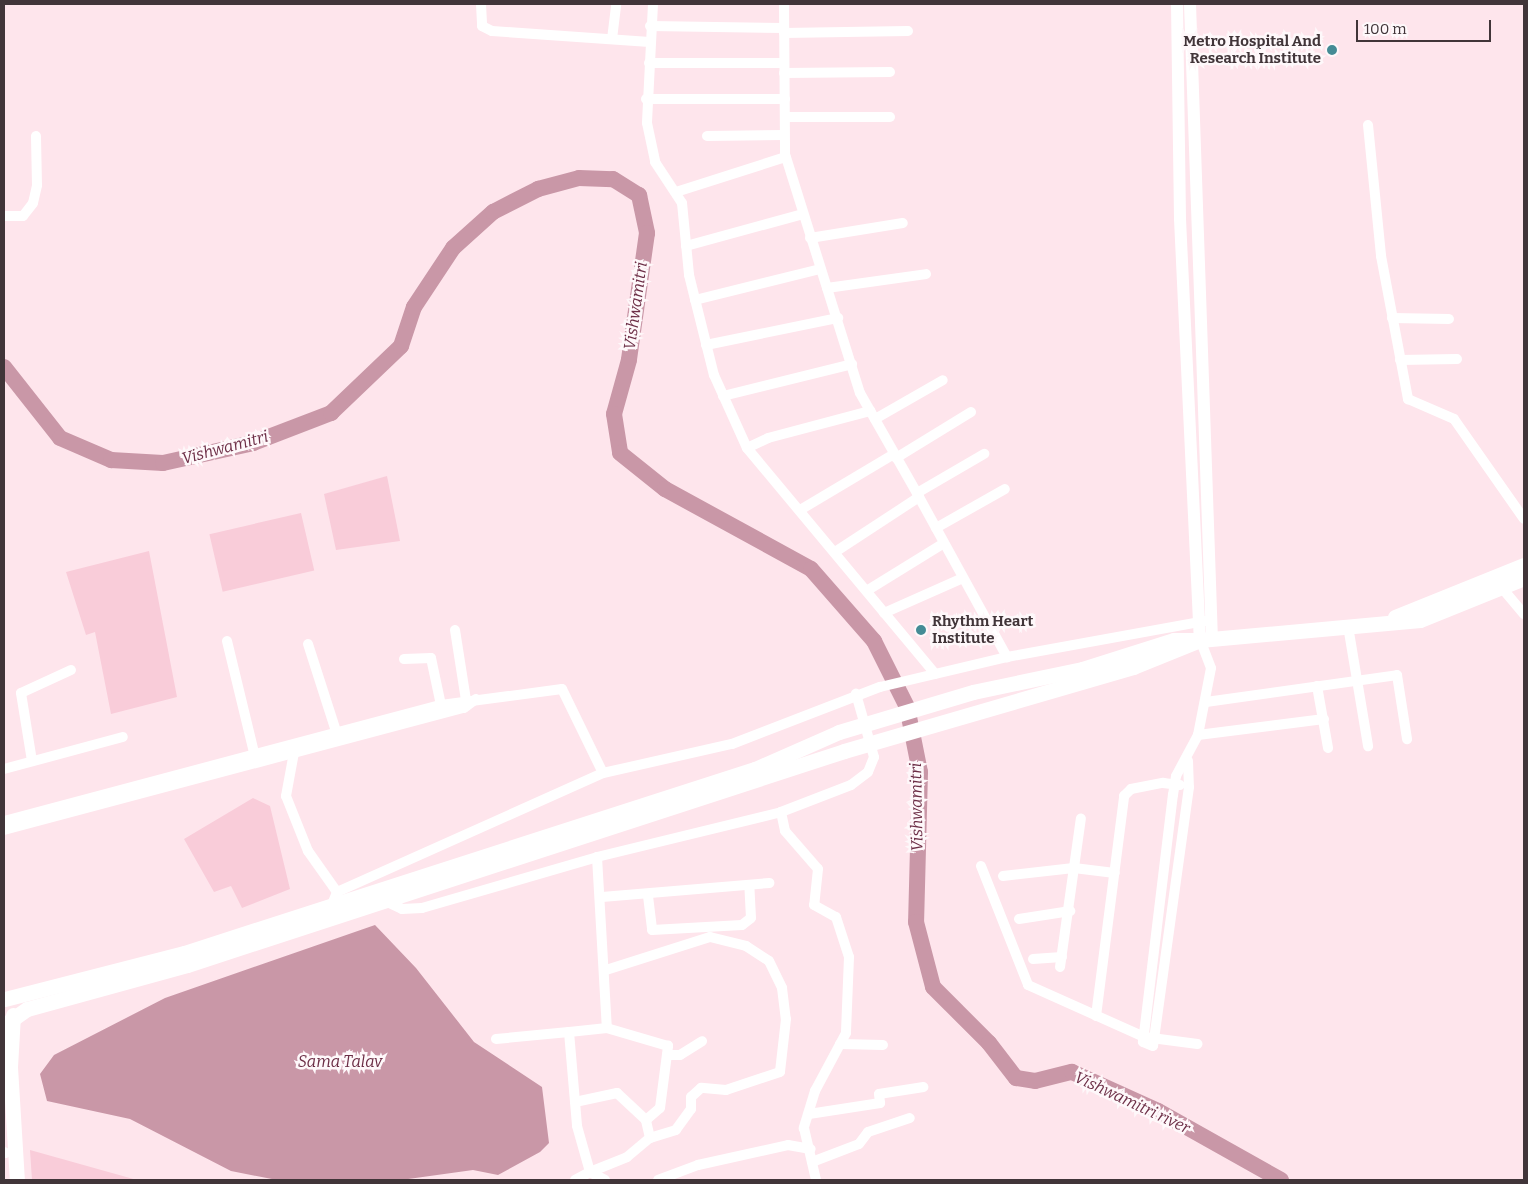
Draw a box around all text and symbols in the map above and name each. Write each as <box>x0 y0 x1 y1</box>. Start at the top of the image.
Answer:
scale bar <box>1358 10 1493 42</box>
text: 100 m <box>1364 20 1407 38</box>
place label: Metro Hospital And Research Institute <box>1183 32 1321 67</box>
marker: Metro Hospital And Research Institute <box>1325 43 1339 57</box>
water label: Vishwamitri <box>620 261 652 351</box>
water label: Vishwamitri <box>180 427 270 469</box>
place label: Rhythm Heart Institute <box>932 612 1033 647</box>
marker: Rhythm Heart Institute <box>914 623 928 637</box>
water label: Vishwamitri <box>907 763 927 851</box>
water label: Sama Talav <box>298 1052 382 1072</box>
water label: Vishwamitri river <box>1071 1068 1193 1138</box>

